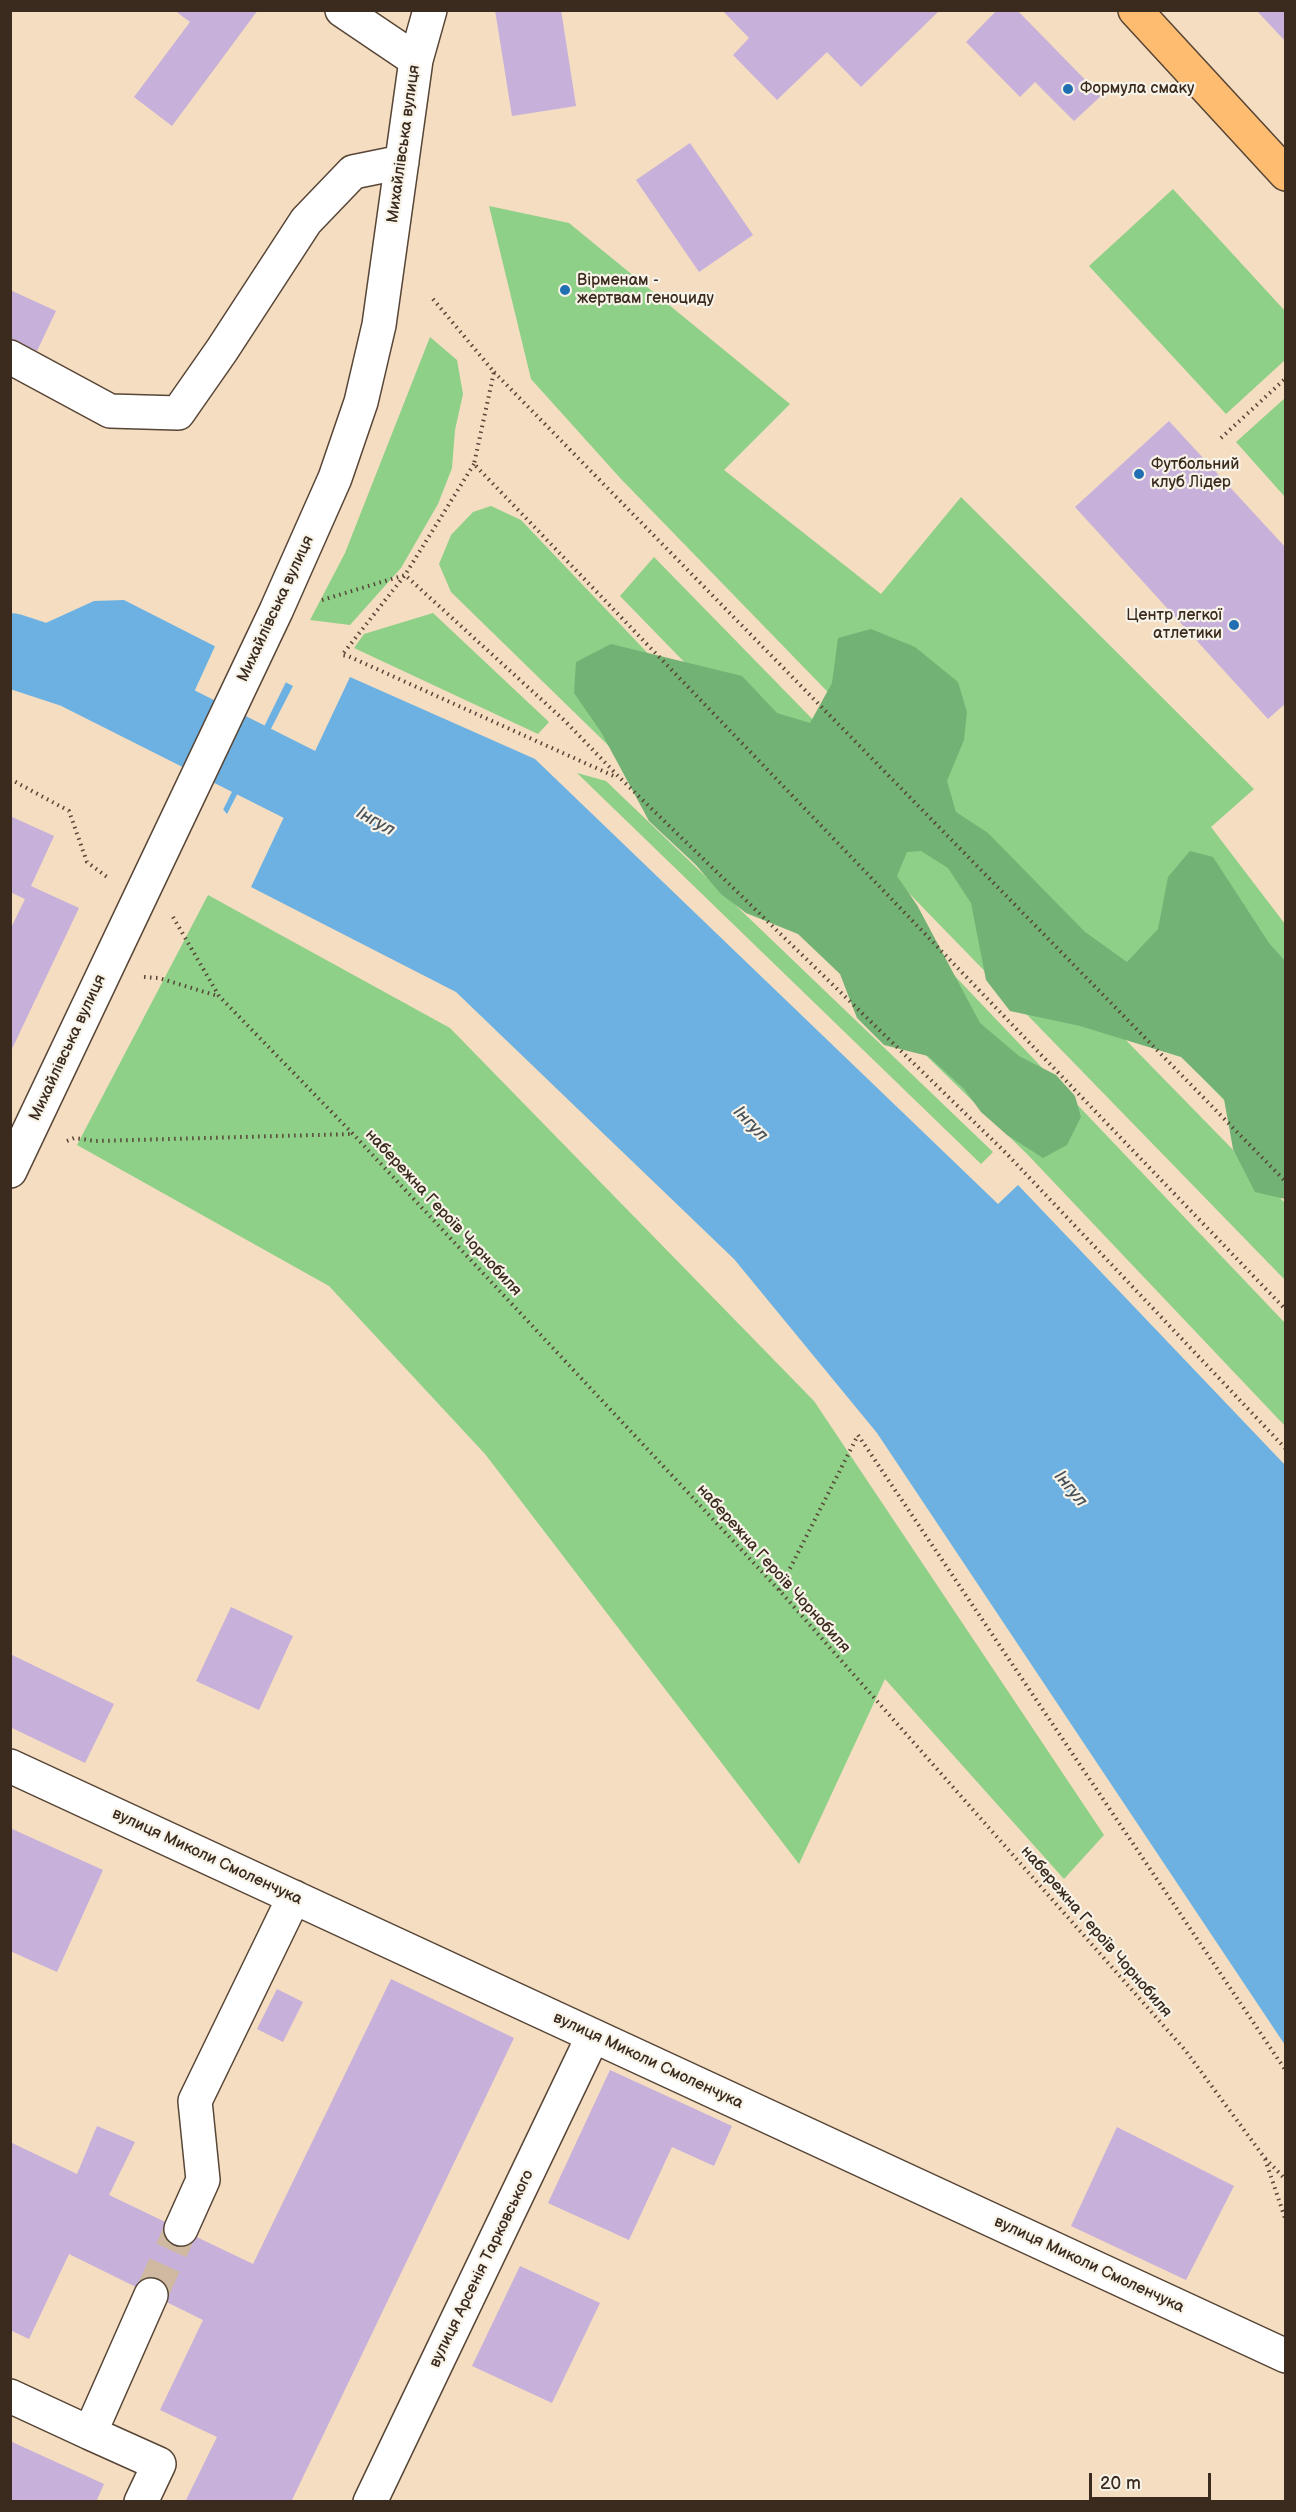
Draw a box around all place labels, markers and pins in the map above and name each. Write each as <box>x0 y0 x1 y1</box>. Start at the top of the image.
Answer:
place label: Формула смаку <box>1080 79 1194 99</box>
marker: Формула смаку <box>1061 82 1075 96</box>
place label: Вірменам - жертвам геноциду <box>577 271 714 309</box>
marker: Вірменам - жертвам геноциду <box>558 283 572 297</box>
place label: Футбольний клуб Лідер <box>1151 455 1239 493</box>
marker: Футбольний клуб Лідер <box>1132 467 1146 481</box>
place label: Центр легкої атлетики <box>1126 606 1222 644</box>
marker: Центр легкої атлетики <box>1227 618 1241 632</box>

